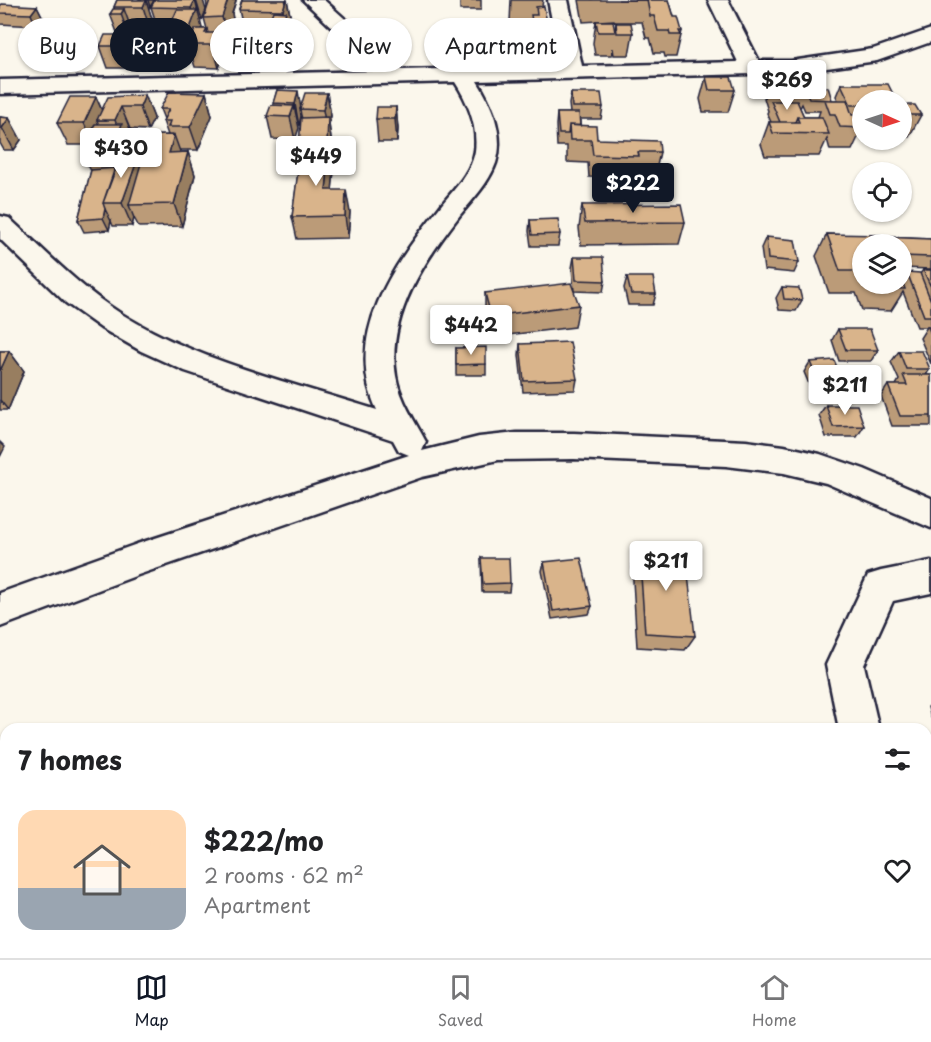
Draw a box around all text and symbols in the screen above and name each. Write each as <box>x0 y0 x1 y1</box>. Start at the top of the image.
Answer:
chip: Buy <box>18 18 98 72</box>
chip: Rent <box>110 18 198 72</box>
chip: Filters <box>210 18 314 72</box>
chip: New <box>326 18 412 72</box>
chip: Apartment <box>424 18 578 72</box>
pin: $269 <box>751 60 823 111</box>
text: $269 <box>761 64 813 94</box>
north arrow <box>852 90 912 150</box>
map controls <box>852 90 912 294</box>
pin: $430 <box>85 128 157 179</box>
text: $430 <box>94 132 148 162</box>
pin: $449 <box>280 136 352 187</box>
text: $449 <box>290 140 342 170</box>
button: locate <box>852 162 912 222</box>
pin: $222 <box>597 163 669 214</box>
text: $222 <box>606 167 660 197</box>
button: layers <box>852 234 912 294</box>
pin: $442 <box>435 305 507 356</box>
text: $442 <box>444 309 498 339</box>
pin: $211 <box>809 365 881 416</box>
text: $211 <box>823 369 868 399</box>
pin: $211 <box>630 541 702 592</box>
text: $211 <box>644 545 689 575</box>
text: 7 homes <box>18 740 122 779</box>
icon: filters <box>881 743 914 776</box>
text: $222/mo <box>204 821 323 860</box>
icon: home <box>66 834 138 906</box>
icon: heart <box>881 854 914 887</box>
text: 2 rooms · 62 m² <box>204 860 364 890</box>
text: Apartment <box>204 890 311 920</box>
tab: Map <box>134 971 169 1031</box>
tab: Saved <box>438 971 483 1031</box>
tab: Home <box>752 971 797 1031</box>

